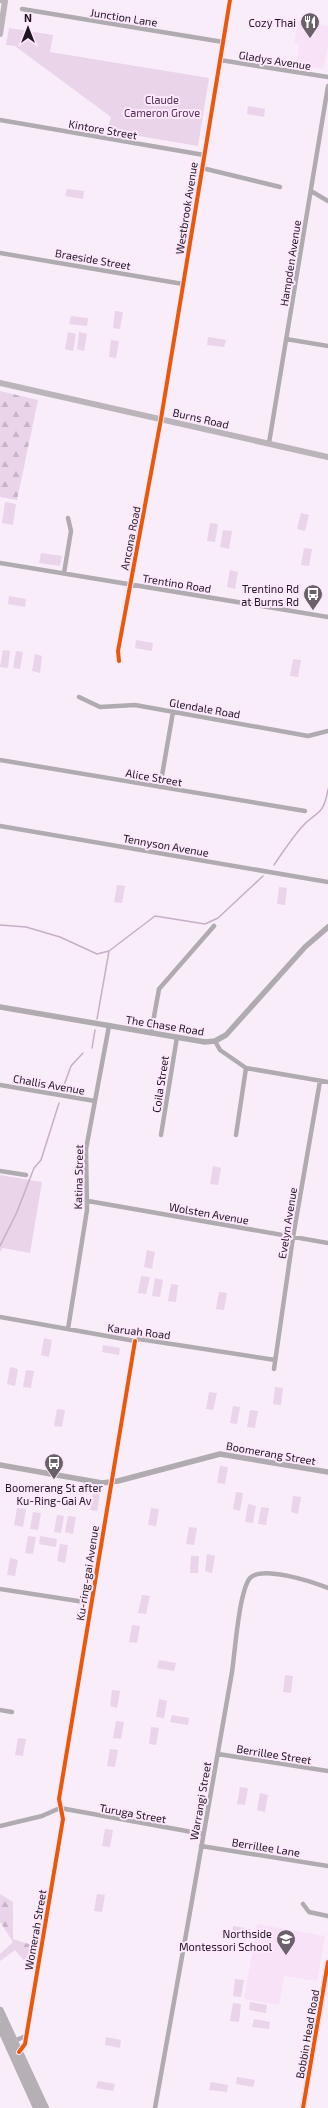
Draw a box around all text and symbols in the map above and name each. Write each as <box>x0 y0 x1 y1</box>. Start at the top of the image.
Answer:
street label: Junction Lane <box>90 5 159 29</box>
north arrow <box>8 8 48 48</box>
text: N <box>24 11 32 24</box>
restaurant icon: Cozy Thai <box>299 11 321 39</box>
place label: Cozy Thai <box>249 16 296 29</box>
street label: Gladys Avenue <box>238 48 312 72</box>
park label: Claude Cameron Grove <box>124 93 200 119</box>
street label: Kintore Street <box>68 117 138 141</box>
street label: Westbrook Avenue <box>172 161 200 255</box>
street label: Hampden Avenue <box>277 219 303 307</box>
street label: Braeside Street <box>54 246 132 272</box>
street label: Burns Road <box>172 405 230 431</box>
street label: Ancona Road <box>117 505 143 571</box>
street label: Trentino Road <box>142 571 212 595</box>
place label: Trentino Rd at Burns Rd <box>241 582 299 608</box>
bus stop icon: Trentino Rd at Burns Rd <box>302 583 324 611</box>
street label: Glendale Road <box>169 695 241 721</box>
street label: Alice Street <box>125 766 183 788</box>
street label: Tennyson Avenue <box>122 831 210 859</box>
street label: The Chase Road <box>125 1012 205 1038</box>
street label: Coila Street <box>149 1055 171 1113</box>
street label: Challis Avenue <box>12 1071 86 1097</box>
street label: Katina Street <box>71 1144 85 1210</box>
street label: Evelyn Avenue <box>275 1186 299 1260</box>
street label: Wolsten Avenue <box>168 1200 250 1226</box>
street label: Karuah Road <box>107 1321 171 1341</box>
street label: Boomerang Street <box>225 1439 317 1467</box>
bus stop icon: Boomerang St after Ku-Ring-Gai Av <box>43 1452 65 1480</box>
place label: Boomerang St after Ku-Ring-Gai Av <box>5 1481 103 1507</box>
street label: Ku-ring-gai Avenue <box>73 1524 101 1622</box>
street label: Berrillee Street <box>236 1742 312 1766</box>
street label: Warrangi Street <box>187 1761 213 1841</box>
street label: Turuga Street <box>99 1801 167 1825</box>
street label: Berrillee Lane <box>231 1835 301 1859</box>
street label: Womerah Street <box>21 1889 49 1971</box>
place label: Northside Montessori School <box>179 1927 273 1953</box>
school or university icon: Northside Montessori School <box>275 1928 297 1956</box>
street label: Bobbin Head Road <box>293 1988 321 2080</box>

